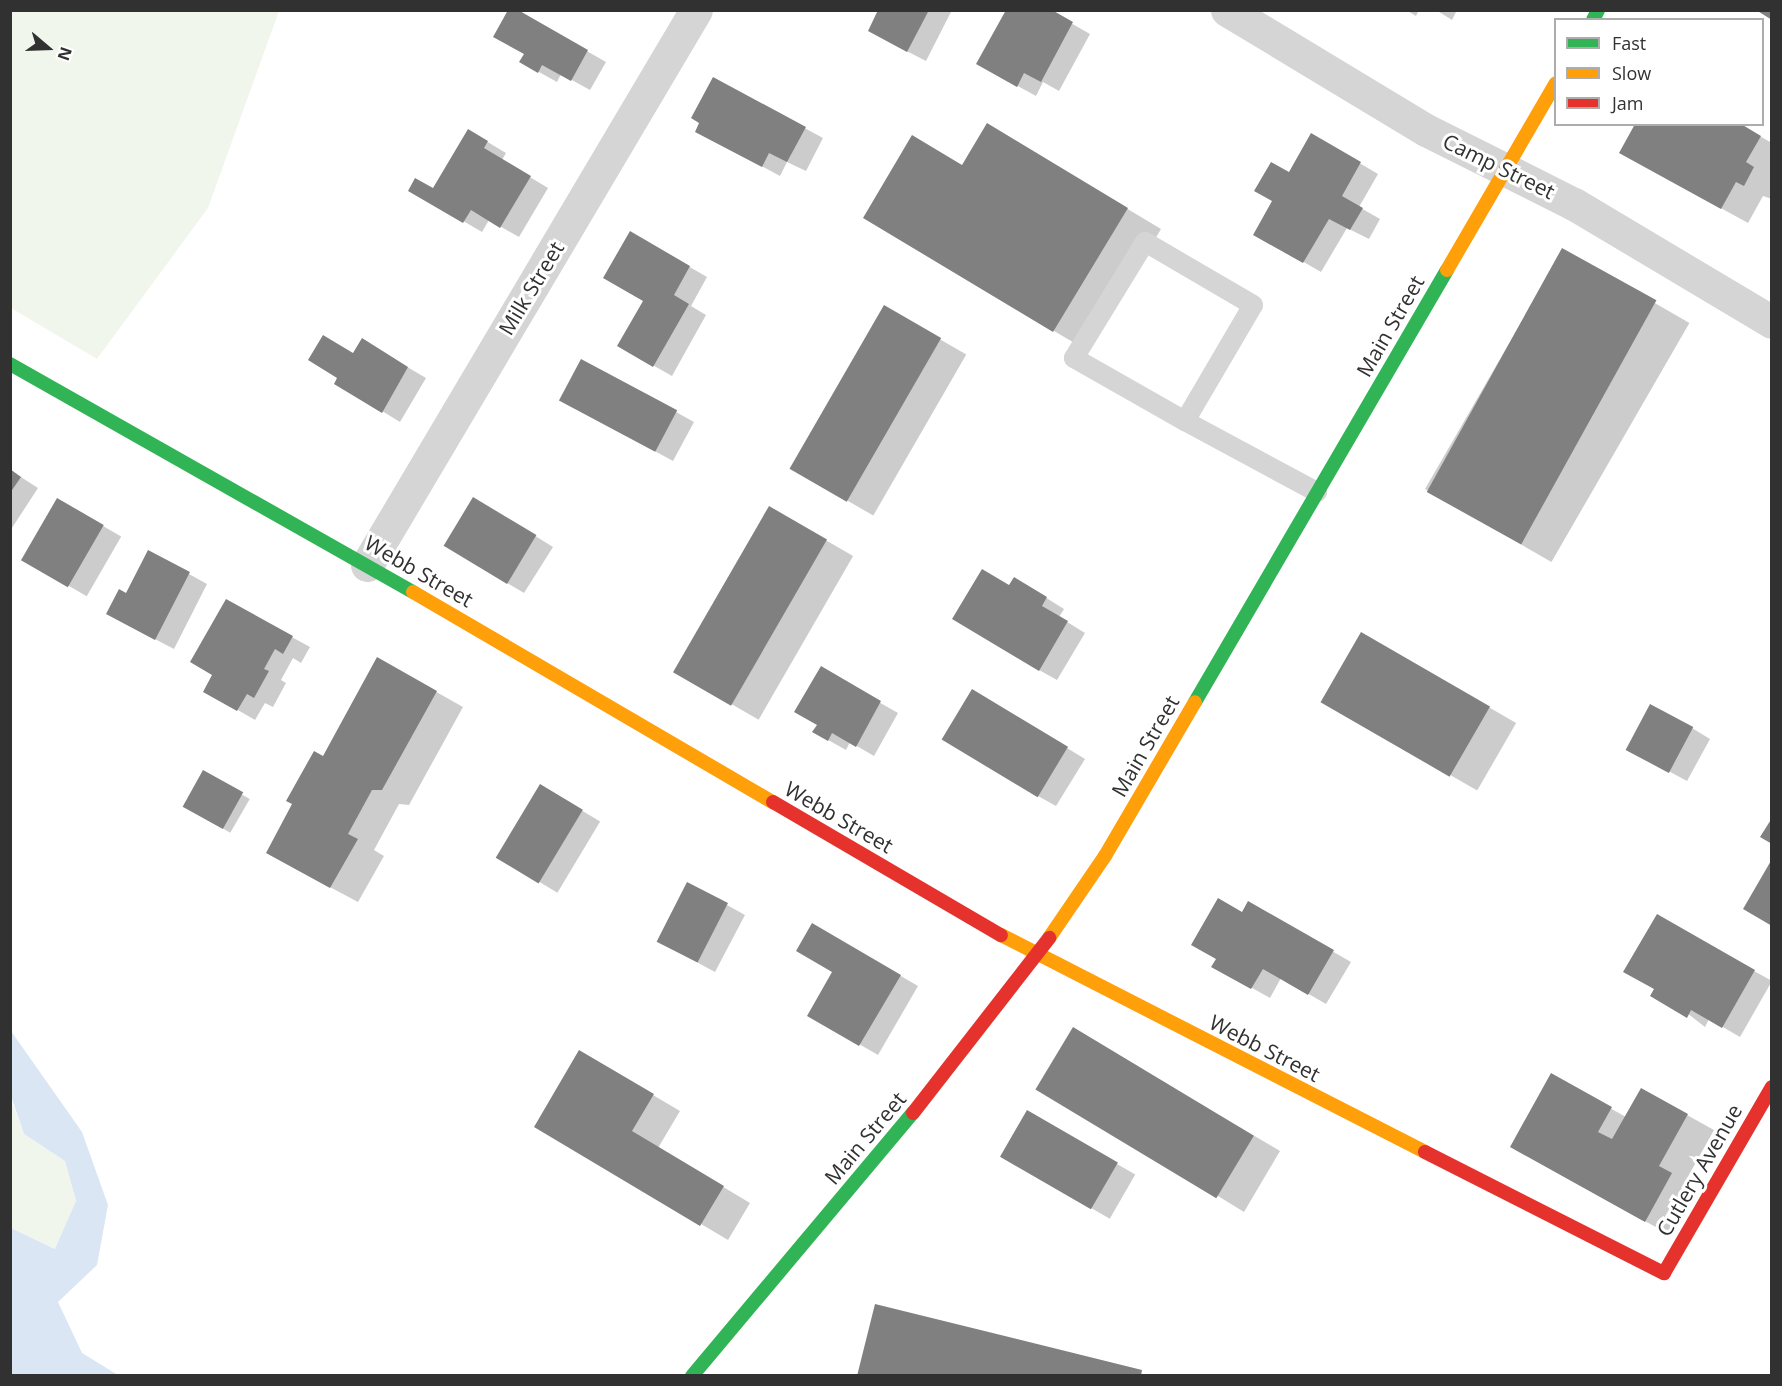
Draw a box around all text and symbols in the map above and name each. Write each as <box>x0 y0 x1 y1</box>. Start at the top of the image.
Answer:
north arrow <box>18 18 78 78</box>
legend <box>1554 18 1764 126</box>
text: Fast <box>1612 31 1646 55</box>
text: N <box>53 44 78 64</box>
text: Slow <box>1612 61 1651 85</box>
text: Jam <box>1612 91 1644 115</box>
street label: Camp Street <box>1439 128 1559 204</box>
street label: Milk Street <box>493 237 569 339</box>
street label: Main Street <box>1351 271 1429 381</box>
street label: Webb Street <box>360 530 478 612</box>
street label: Main Street <box>1106 691 1184 801</box>
street label: Webb Street <box>780 776 898 858</box>
street label: Webb Street <box>1205 1009 1325 1087</box>
street label: Main Street <box>819 1087 911 1189</box>
street label: Cutlery Avenue <box>1651 1099 1747 1241</box>

